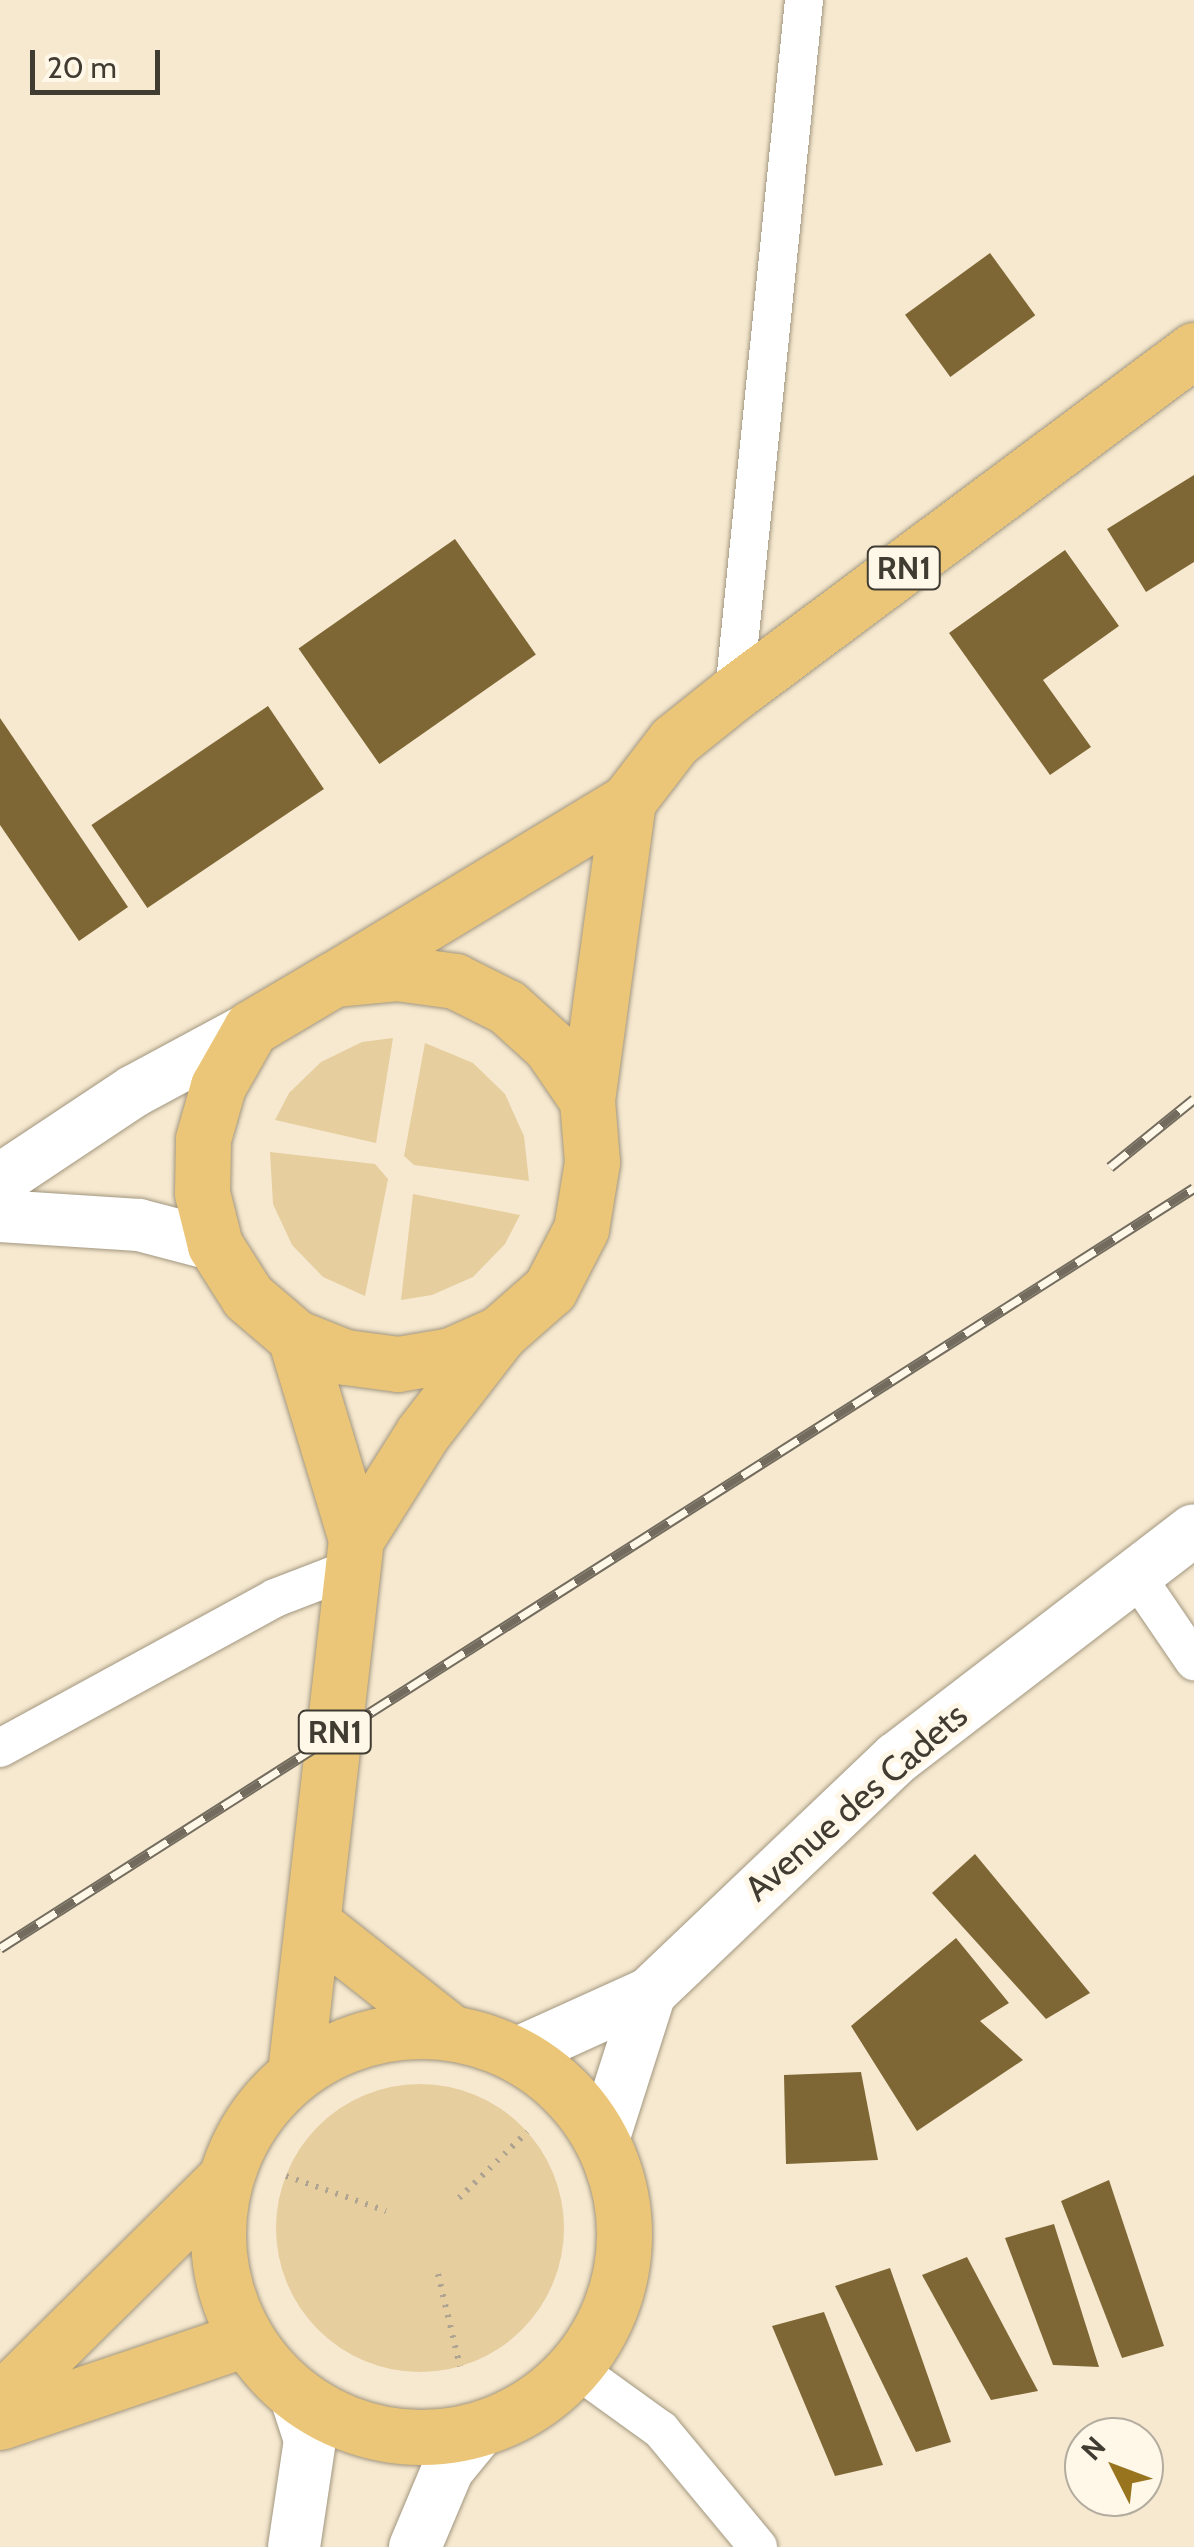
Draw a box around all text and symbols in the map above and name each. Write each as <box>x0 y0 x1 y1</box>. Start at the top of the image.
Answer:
scale bar <box>35 30 165 92</box>
text: 20 m <box>47 49 117 86</box>
road number: RN1 <box>866 541 942 595</box>
street label: Avenue des Cadets <box>736 1694 976 1910</box>
road number: RN1 <box>298 1705 372 1759</box>
north arrow <box>1064 2417 1164 2517</box>
text: N <box>1074 2430 1112 2467</box>

